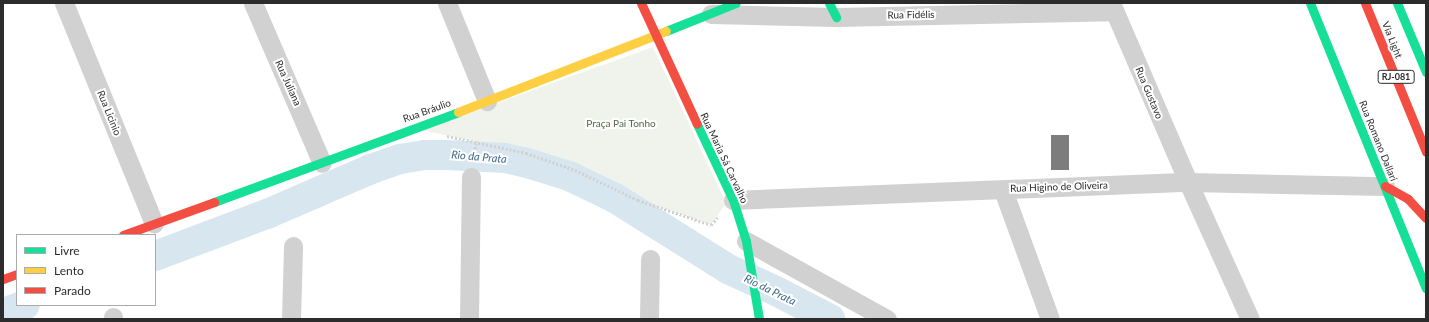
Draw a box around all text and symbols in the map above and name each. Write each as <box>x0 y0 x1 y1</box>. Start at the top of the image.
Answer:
street label: Rua Fidélis <box>887 9 935 21</box>
street label: Via Light <box>1379 20 1405 60</box>
street label: Rua Juliana <box>273 58 303 108</box>
street label: Rua Gustavo <box>1133 65 1165 121</box>
road number: RJ-081 <box>1377 70 1415 84</box>
street label: Rua Licinio <box>95 89 123 137</box>
street label: Rua Bráulio <box>401 97 453 125</box>
street label: Rua Romano Dallari <box>1356 99 1400 183</box>
street label: Rua Maria Sá Carvalho <box>698 111 750 205</box>
park label: Praça Pai Tonho <box>586 118 656 130</box>
water label: Rio da Prata <box>451 148 507 166</box>
street label: Rua Higino de Oliveira <box>1010 179 1108 195</box>
legend <box>16 234 156 306</box>
text: Livre <box>54 243 80 258</box>
text: Lento <box>54 263 84 278</box>
water label: Rio da Prata <box>742 272 798 308</box>
text: Parado <box>54 283 91 298</box>

